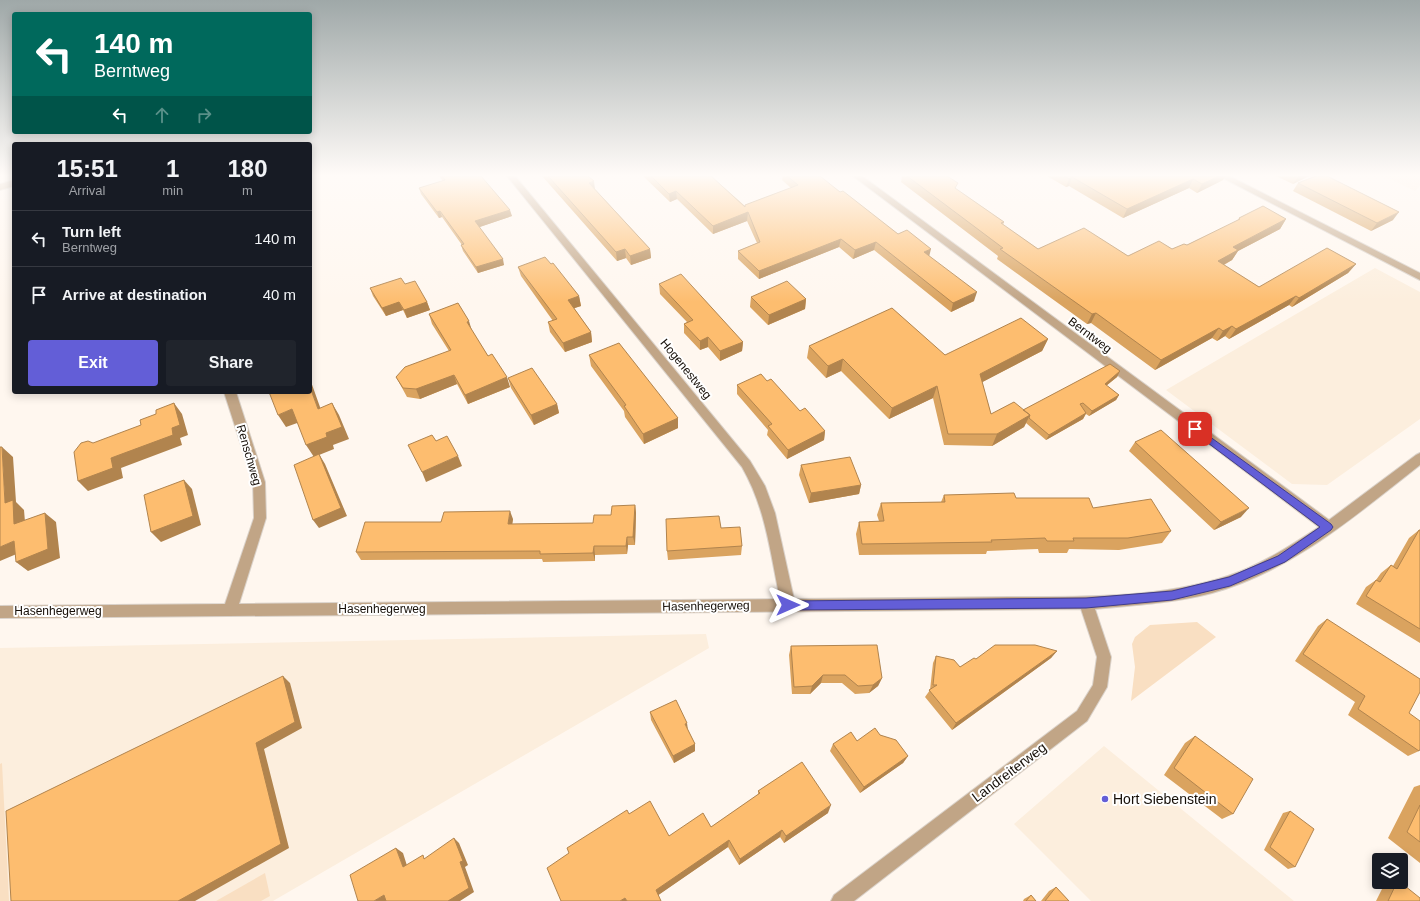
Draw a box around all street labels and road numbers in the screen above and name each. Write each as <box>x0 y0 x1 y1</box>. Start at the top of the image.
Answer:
street label: Berntweg <box>1066 314 1114 356</box>
street label: Hogenestweg <box>657 336 715 402</box>
street label: Renschweg <box>234 423 264 487</box>
street label: Hasenhegerweg <box>662 598 750 614</box>
street label: Hasenhegerweg <box>338 602 426 616</box>
street label: Hasenhegerweg <box>14 604 102 618</box>
street label: Landreiterweg <box>969 739 1049 805</box>

